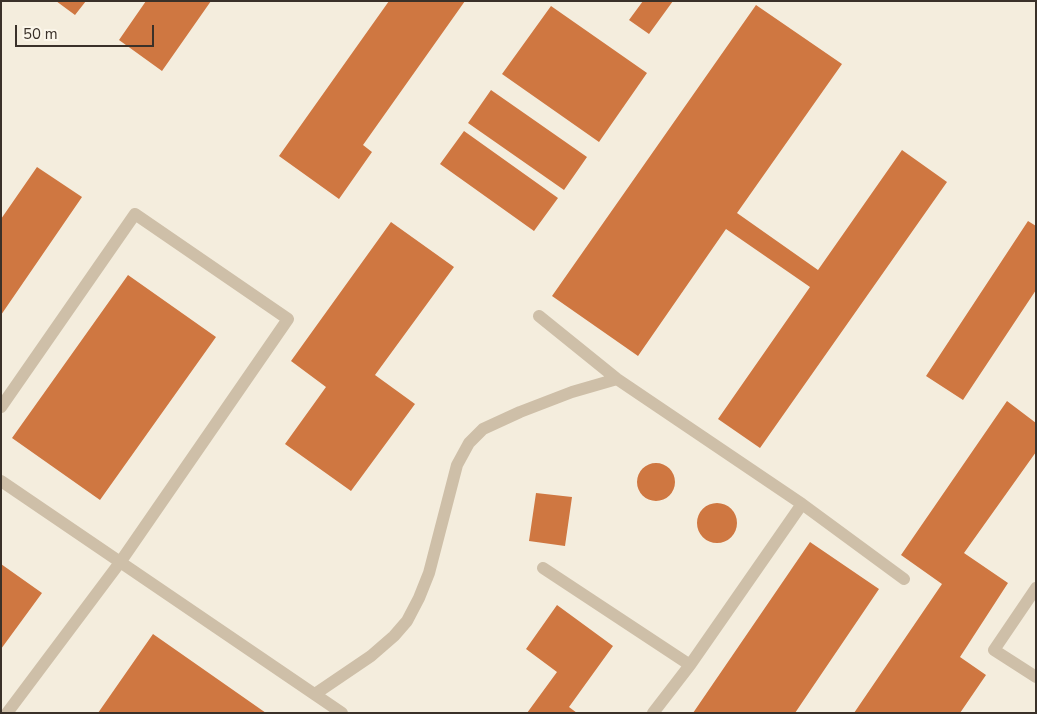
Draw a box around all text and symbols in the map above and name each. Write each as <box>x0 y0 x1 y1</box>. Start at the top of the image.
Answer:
scale bar <box>18 15 156 47</box>
text: 50 m <box>23 24 58 44</box>

